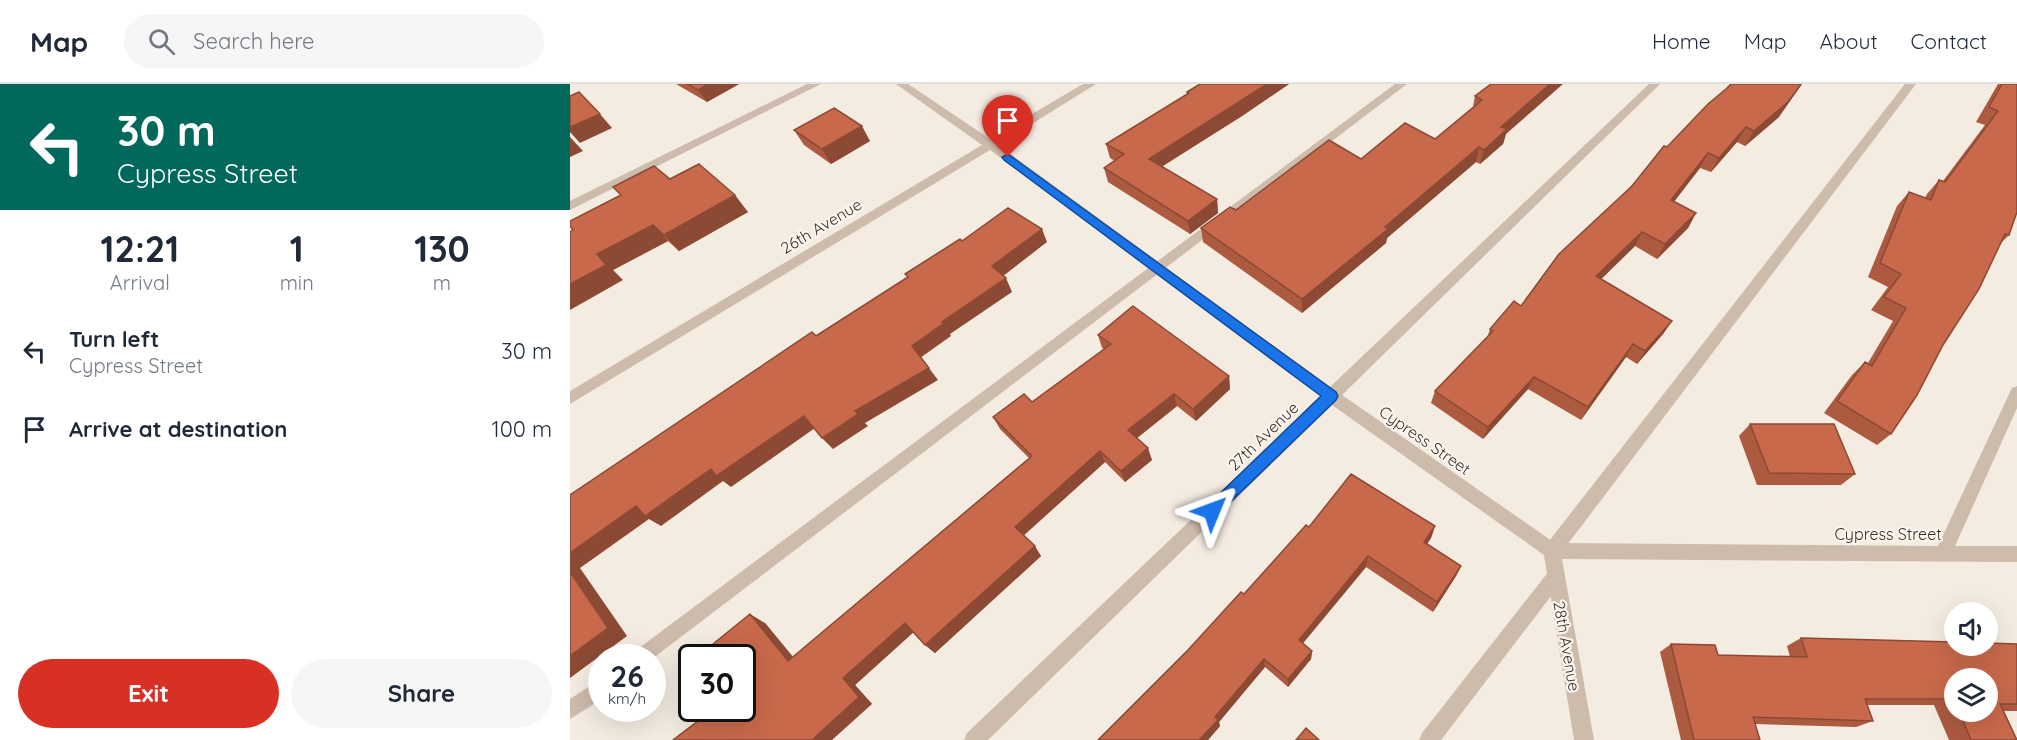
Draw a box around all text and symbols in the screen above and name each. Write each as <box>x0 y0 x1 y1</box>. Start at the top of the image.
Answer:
search box <box>124 14 544 68</box>
text: Map <box>30 24 88 59</box>
icon: search <box>145 25 178 58</box>
text: Search here <box>193 27 315 55</box>
text: Home <box>1652 28 1711 54</box>
text: Map <box>1744 28 1787 54</box>
text: About <box>1820 28 1878 54</box>
text: Contact <box>1911 28 1987 54</box>
pin <box>982 95 1033 157</box>
text: 30 m <box>117 104 216 157</box>
icon: arrive <box>991 104 1024 137</box>
icon: left <box>18 108 96 186</box>
text: Cypress Street <box>117 156 298 190</box>
street label: 26th Avenue <box>777 194 865 258</box>
text: 12:21 <box>100 226 179 271</box>
text: 1 <box>290 226 304 271</box>
text: 130 <box>414 226 470 271</box>
text: Arrival <box>110 270 170 295</box>
text: min <box>280 270 314 295</box>
text: m <box>433 270 451 295</box>
text: Turn left <box>69 325 159 353</box>
icon: left <box>18 335 51 368</box>
text: 30 m <box>501 337 552 365</box>
text: Cypress Street <box>69 353 203 378</box>
street label: 27th Avenue <box>1224 397 1302 475</box>
street label: Cypress Street <box>1375 401 1475 479</box>
icon: arrive <box>18 413 51 446</box>
text: Arrive at destination <box>69 415 287 443</box>
text: 100 m <box>492 415 552 443</box>
position arrow <box>1180 479 1244 543</box>
street label: Cypress Street <box>1834 524 1942 544</box>
street label: 28th Avenue <box>1549 599 1585 693</box>
map controls <box>1944 602 1998 722</box>
button: sound <box>1944 602 1998 656</box>
speed limit sign: 30 <box>678 644 756 722</box>
text: 26 <box>610 657 644 695</box>
button: Exit <box>18 659 279 728</box>
button: Share <box>291 659 552 728</box>
button: layers <box>1944 668 1998 722</box>
text: km/h <box>608 689 646 708</box>

